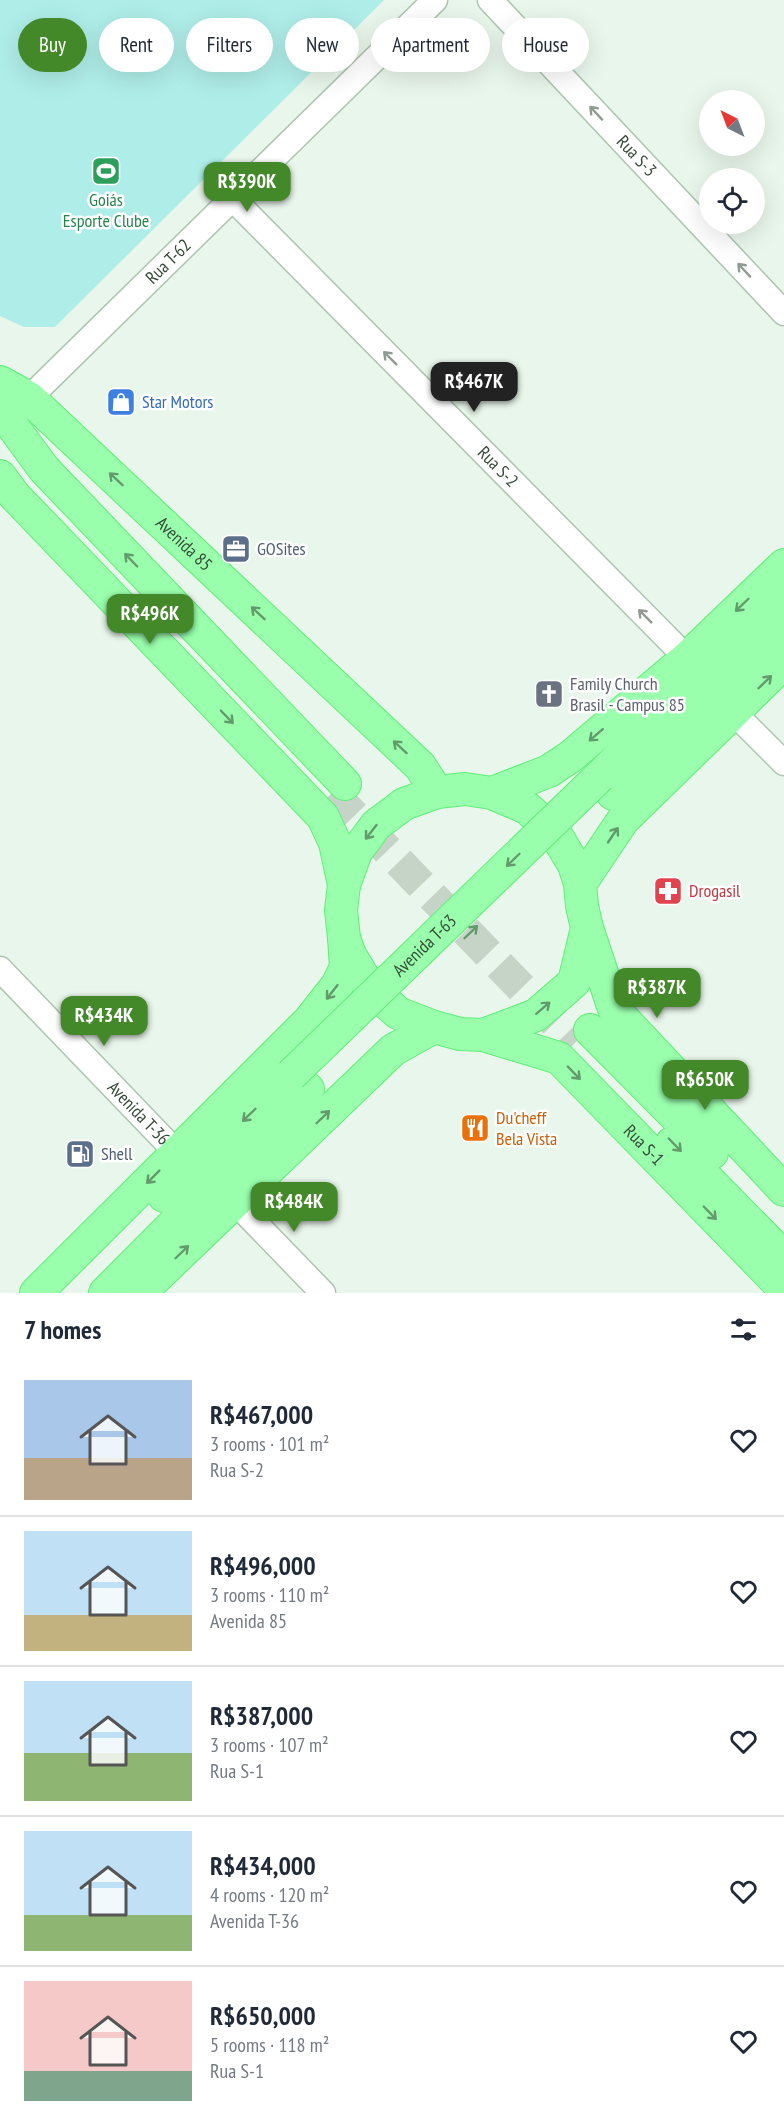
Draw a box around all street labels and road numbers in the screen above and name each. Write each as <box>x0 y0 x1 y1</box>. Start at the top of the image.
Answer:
street label: Rua S-3 <box>612 130 662 181</box>
street label: Rua T-62 <box>140 234 195 288</box>
street label: Rua S-2 <box>473 441 523 492</box>
street label: Avenida 85 <box>151 511 217 576</box>
street label: Avenida T-63 <box>387 909 461 981</box>
street label: Avenida T-36 <box>103 1076 175 1150</box>
street label: Rua S-1 <box>619 1119 669 1170</box>

